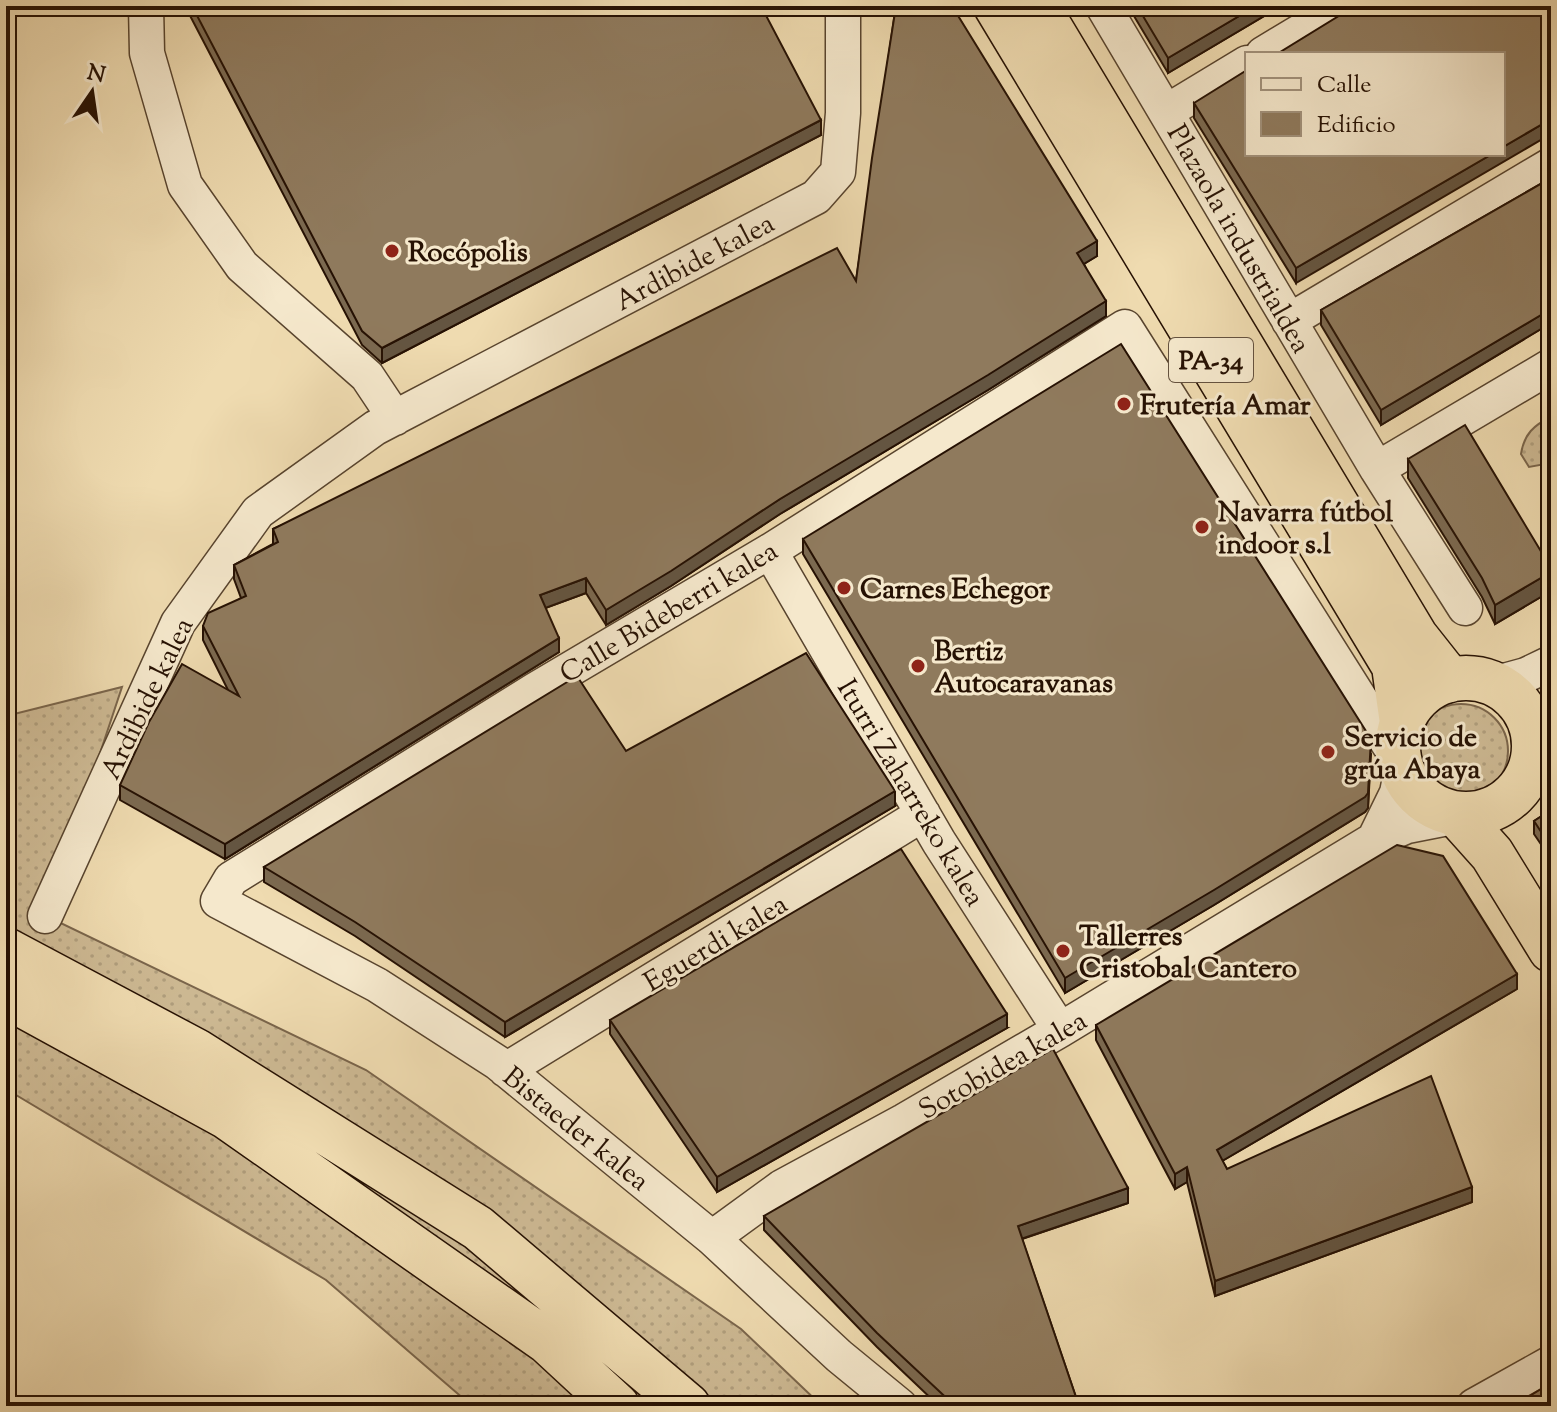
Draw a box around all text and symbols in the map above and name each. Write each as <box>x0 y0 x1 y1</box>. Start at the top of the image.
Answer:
north arrow <box>52 52 132 132</box>
legend <box>1245 52 1505 156</box>
text: N <box>84 58 108 93</box>
text: Calle <box>1317 69 1371 103</box>
text: Edificio <box>1317 109 1396 143</box>
street label: Plazaola industrialdea <box>1155 118 1319 361</box>
street label: Ardibide kalea <box>609 205 782 323</box>
place label: Rocópolis <box>408 234 528 274</box>
marker: Rocópolis <box>383 242 401 260</box>
road number: PA-34 <box>1169 338 1253 382</box>
place label: Frutería Amar <box>1140 387 1311 427</box>
marker: Frutería Amar <box>1115 395 1133 413</box>
place label: Navarra fútbol indoor s.l <box>1218 494 1393 566</box>
marker: Navarra fútbol indoor s.l <box>1193 518 1211 536</box>
street label: Calle Bideberri kalea <box>553 532 786 695</box>
place label: Carnes Echegor <box>860 571 1050 611</box>
marker: Carnes Echegor <box>835 579 853 597</box>
street label: Ardibide kalea <box>92 612 205 787</box>
place label: Bertiz Autocaravanas <box>934 633 1113 705</box>
marker: Bertiz Autocaravanas <box>909 657 927 675</box>
street label: Iturri Zaharreko kalea <box>826 672 993 915</box>
place label: Servicio de grúa Abaya <box>1344 719 1480 791</box>
marker: Servicio de grúa Abaya <box>1319 743 1337 761</box>
street label: Eguerdi kalea <box>637 886 796 1003</box>
place label: Tallerres Cristobal Cantero <box>1079 918 1297 990</box>
marker: Tallerres Cristobal Cantero <box>1054 942 1072 960</box>
street label: Sotobidea kalea <box>912 1002 1095 1131</box>
street label: Bistaeder kalea <box>493 1059 657 1202</box>

